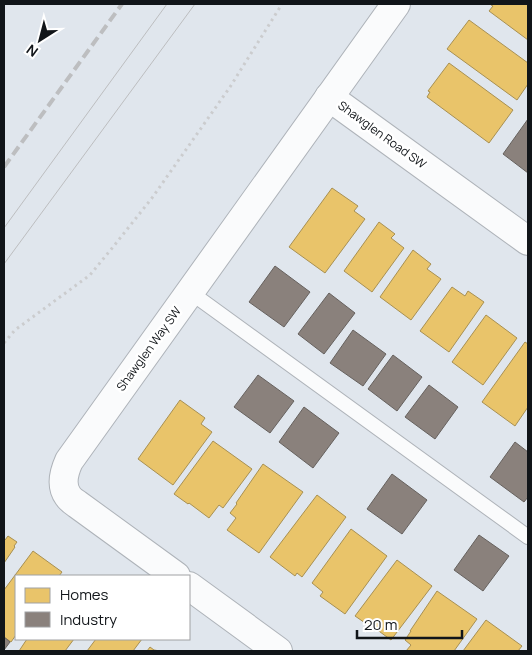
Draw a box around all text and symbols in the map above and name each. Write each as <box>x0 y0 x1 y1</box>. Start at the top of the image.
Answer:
north arrow <box>15 15 65 65</box>
text: N <box>22 40 42 62</box>
street label: Shawglen Road SW <box>335 97 431 173</box>
street label: Shawglen Way SW <box>112 303 185 394</box>
legend <box>15 575 190 640</box>
text: Homes <box>60 584 109 605</box>
scale bar <box>357 608 462 640</box>
text: Industry <box>60 609 117 630</box>
text: 20 m <box>364 614 397 635</box>

